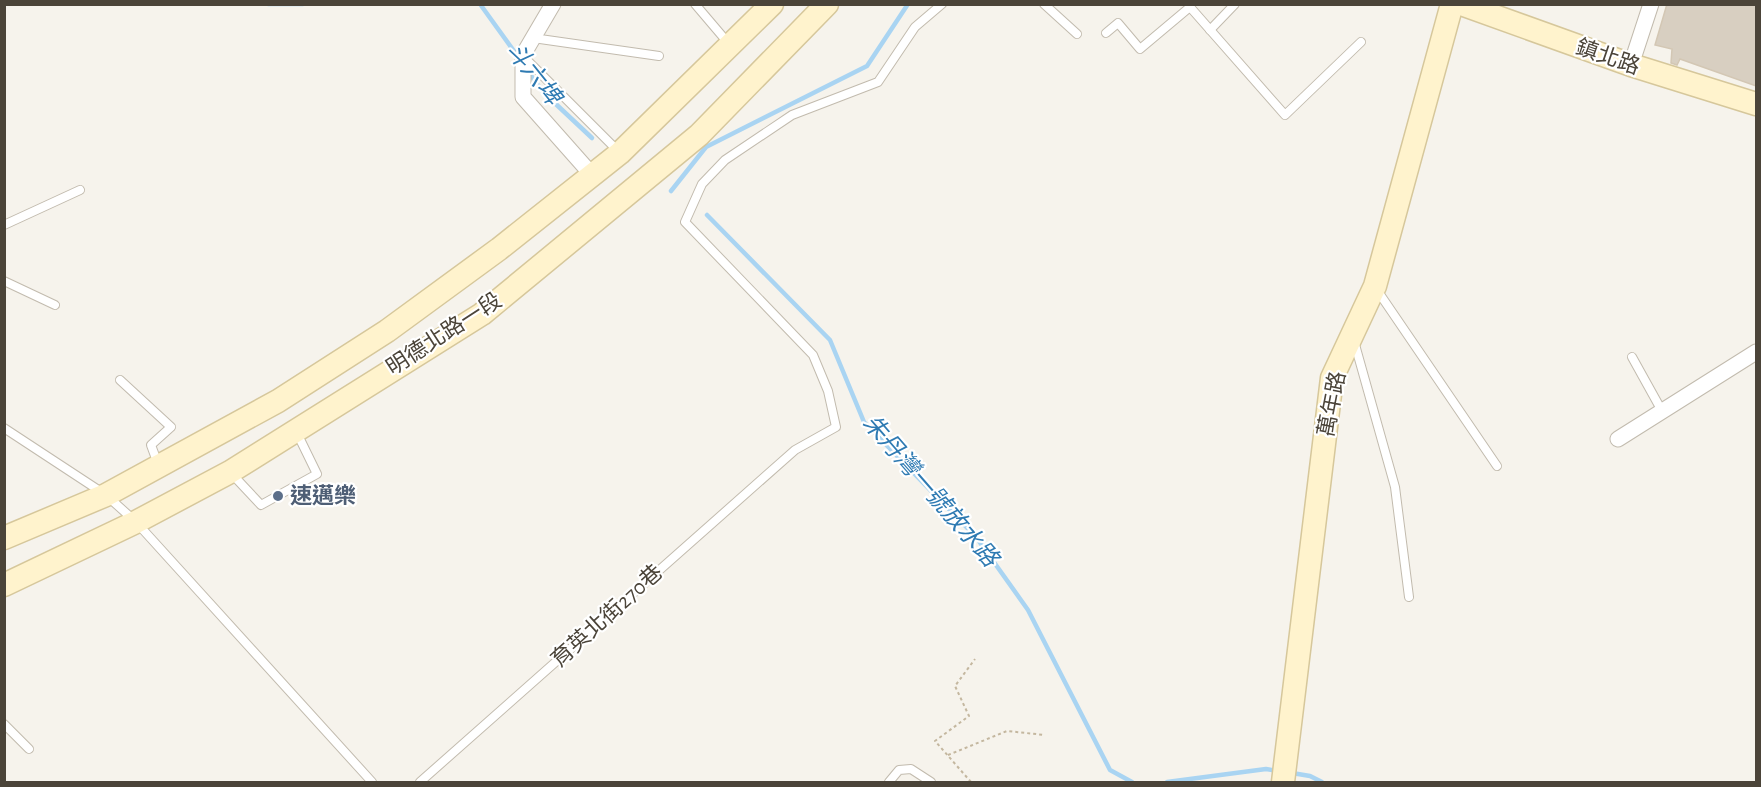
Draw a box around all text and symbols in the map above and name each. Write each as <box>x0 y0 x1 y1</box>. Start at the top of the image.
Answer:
street label: 鎮北路 <box>1573 35 1643 78</box>
water label: 斗六埤 <box>501 37 568 112</box>
street label: 明德北路一段 <box>382 288 505 379</box>
street label: 萬年路 <box>1314 369 1349 439</box>
water label: 朱丹灣一號放水路 <box>858 409 1005 573</box>
place label: 速邁樂 <box>290 484 356 507</box>
marker: 速邁樂 <box>271 489 285 503</box>
street label: 育英北街270巷 <box>547 560 667 671</box>

